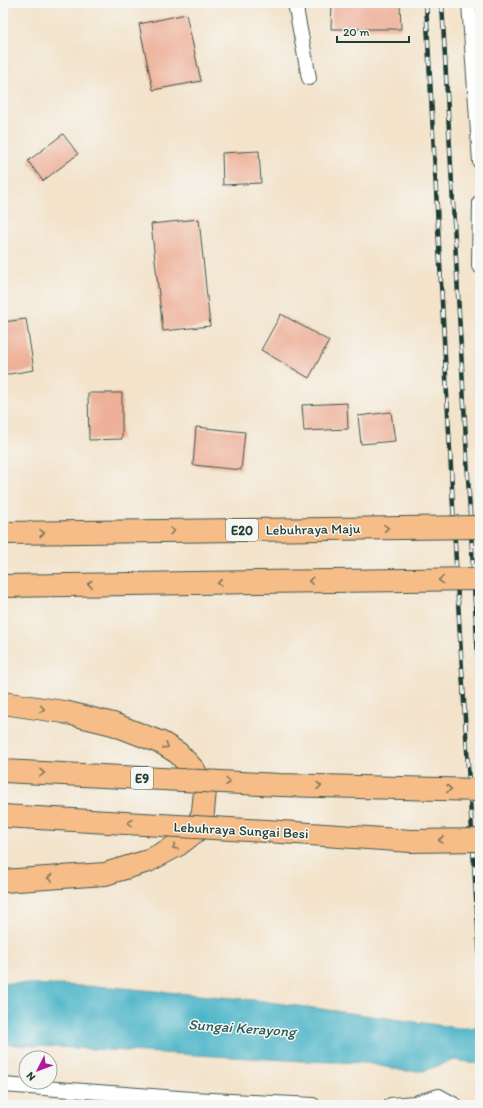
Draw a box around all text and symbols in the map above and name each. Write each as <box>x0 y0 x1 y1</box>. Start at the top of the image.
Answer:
scale bar <box>337 18 409 44</box>
text: 20 m <box>343 25 370 39</box>
road number: E20 <box>226 519 258 541</box>
street label: Lebuhraya Maju <box>266 520 361 539</box>
one-way arrow <box>383 524 389 532</box>
one-way arrow <box>169 527 175 535</box>
one-way arrow <box>39 529 45 537</box>
one-way arrow <box>438 576 444 584</box>
one-way arrow <box>308 577 314 586</box>
one-way arrow <box>217 579 223 587</box>
one-way arrow <box>87 580 93 588</box>
one-way arrow <box>39 704 45 713</box>
one-way arrow <box>162 741 169 748</box>
road number: E9 <box>131 767 153 789</box>
one-way arrow <box>39 768 45 777</box>
one-way arrow <box>225 778 231 786</box>
one-way arrow <box>316 782 322 790</box>
one-way arrow <box>446 785 452 794</box>
street label: Lebuhraya Sungai Besi <box>173 818 309 843</box>
one-way arrow <box>127 819 133 828</box>
one-way arrow <box>438 836 444 845</box>
one-way arrow <box>171 842 179 850</box>
one-way arrow <box>47 874 53 883</box>
water label: Sungai Kerayong <box>188 1015 299 1041</box>
north arrow <box>18 1050 58 1090</box>
text: N <box>24 1069 38 1083</box>

